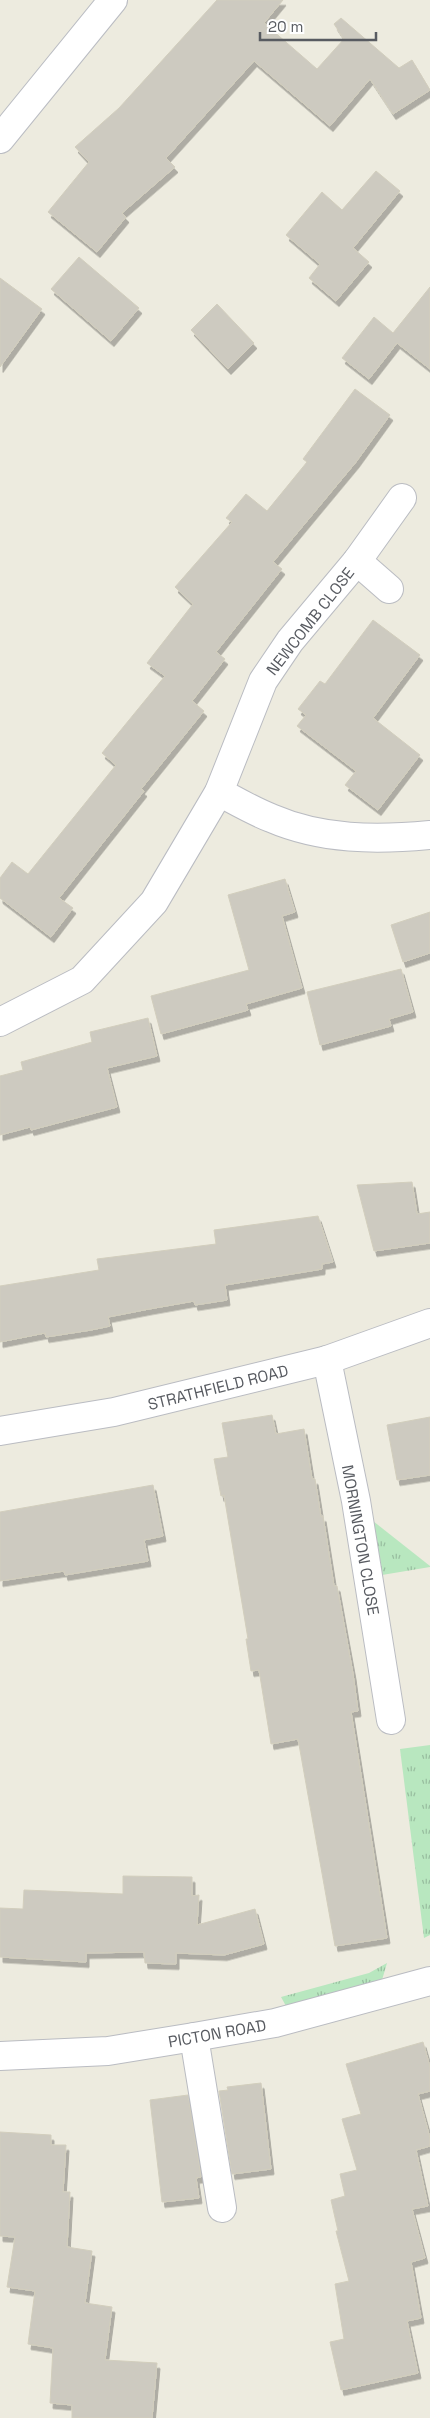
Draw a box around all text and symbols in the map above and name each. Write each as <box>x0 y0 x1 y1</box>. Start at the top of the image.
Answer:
scale bar <box>260 10 376 42</box>
text: 20 m <box>268 17 303 36</box>
street label: NEWCOMB CLOSE <box>262 563 359 679</box>
street label: STRATHFIELD ROAD <box>146 1360 291 1415</box>
street label: MORNINGTON CLOSE <box>337 1463 384 1617</box>
street label: PICTON ROAD <box>166 2015 268 2052</box>

